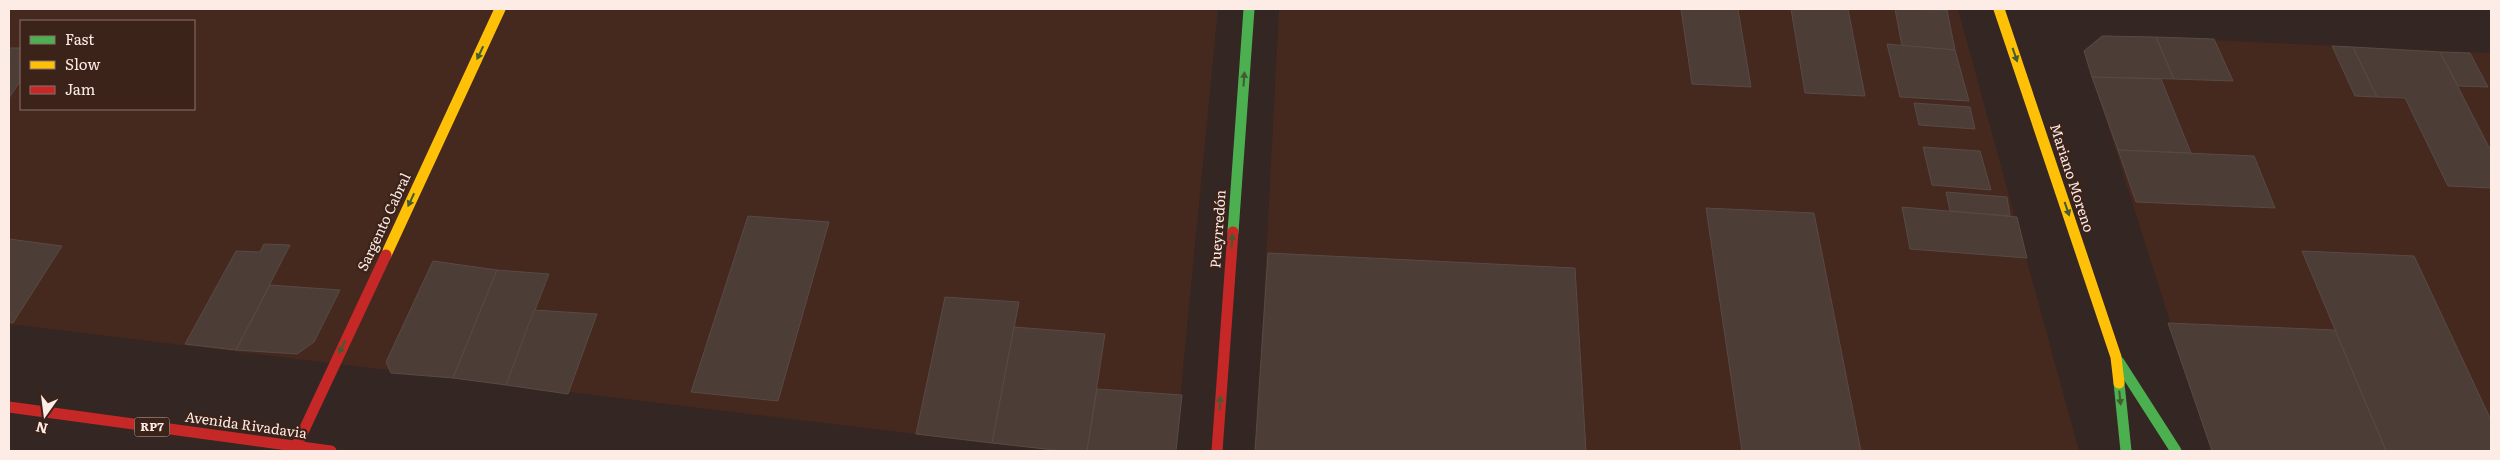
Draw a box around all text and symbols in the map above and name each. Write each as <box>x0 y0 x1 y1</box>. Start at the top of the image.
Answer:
legend <box>20 20 195 110</box>
text: Fast <box>65 27 94 50</box>
one-way arrow <box>475 46 483 60</box>
one-way arrow <box>2011 48 2019 63</box>
text: Slow <box>65 52 100 75</box>
one-way arrow <box>1241 70 1249 86</box>
text: Jam <box>65 77 96 100</box>
street label: Mariano Moreno <box>2046 121 2100 234</box>
street label: Sargento Cabral <box>352 169 415 274</box>
street label: Pueyrredón <box>1204 189 1230 269</box>
one-way arrow <box>407 193 415 207</box>
one-way arrow <box>2063 202 2071 217</box>
one-way arrow <box>1229 232 1237 248</box>
one-way arrow <box>338 340 347 355</box>
north arrow <box>20 390 70 440</box>
one-way arrow <box>2116 391 2124 407</box>
one-way arrow <box>1217 394 1225 410</box>
street label: Avenida Rivadavia <box>184 406 309 443</box>
text: N <box>33 417 50 440</box>
road number: RP7 <box>134 418 170 437</box>

